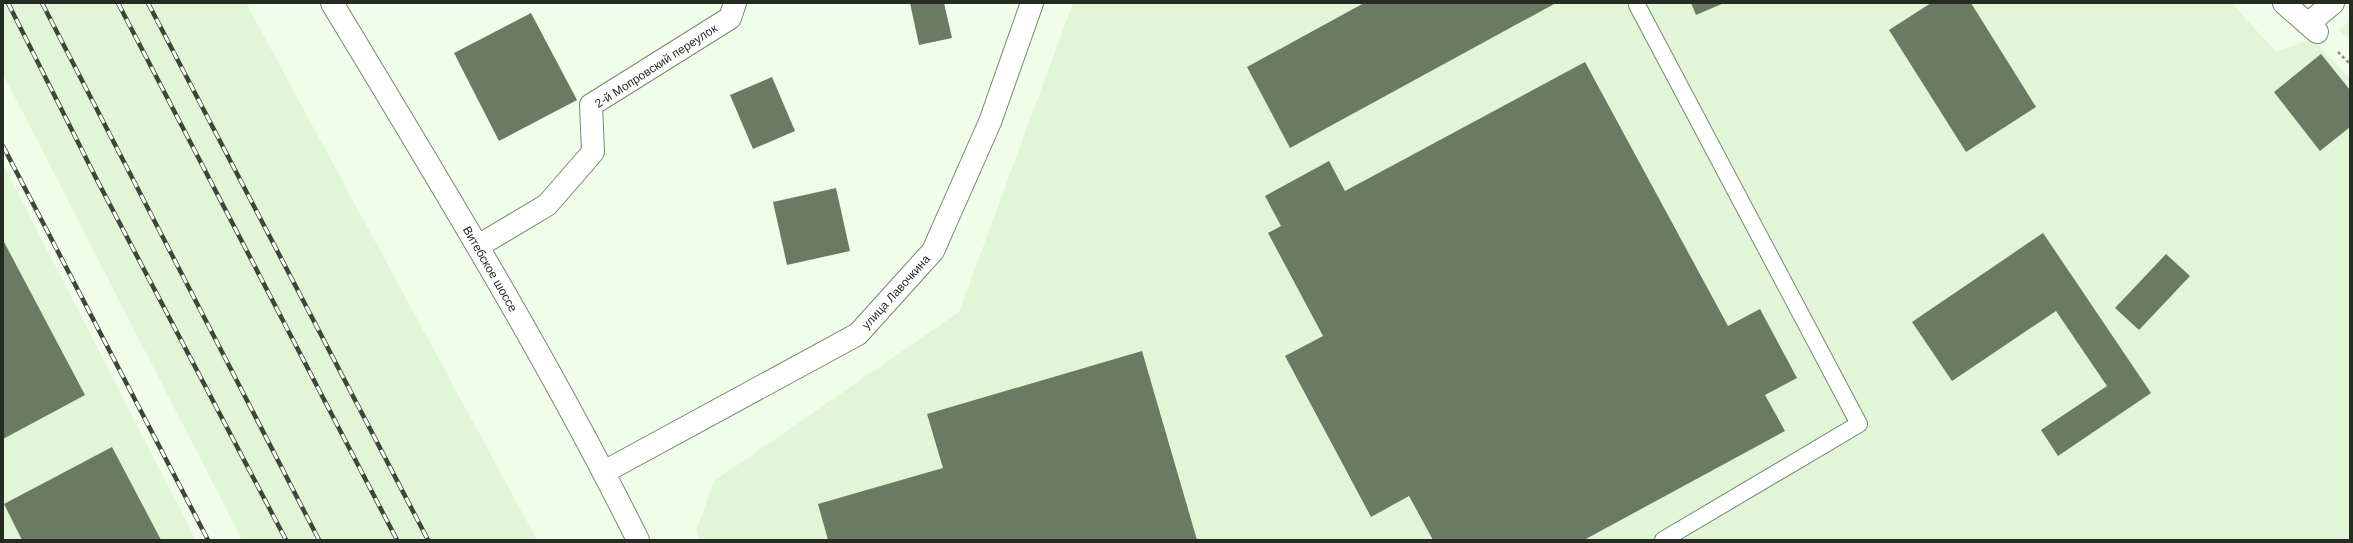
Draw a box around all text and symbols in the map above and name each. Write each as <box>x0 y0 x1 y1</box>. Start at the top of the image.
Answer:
street label: 2-й Мопровский переулок <box>592 21 720 111</box>
street label: Витебское шоссе <box>460 224 520 315</box>
street label: улица Лавочкина <box>859 252 933 332</box>

